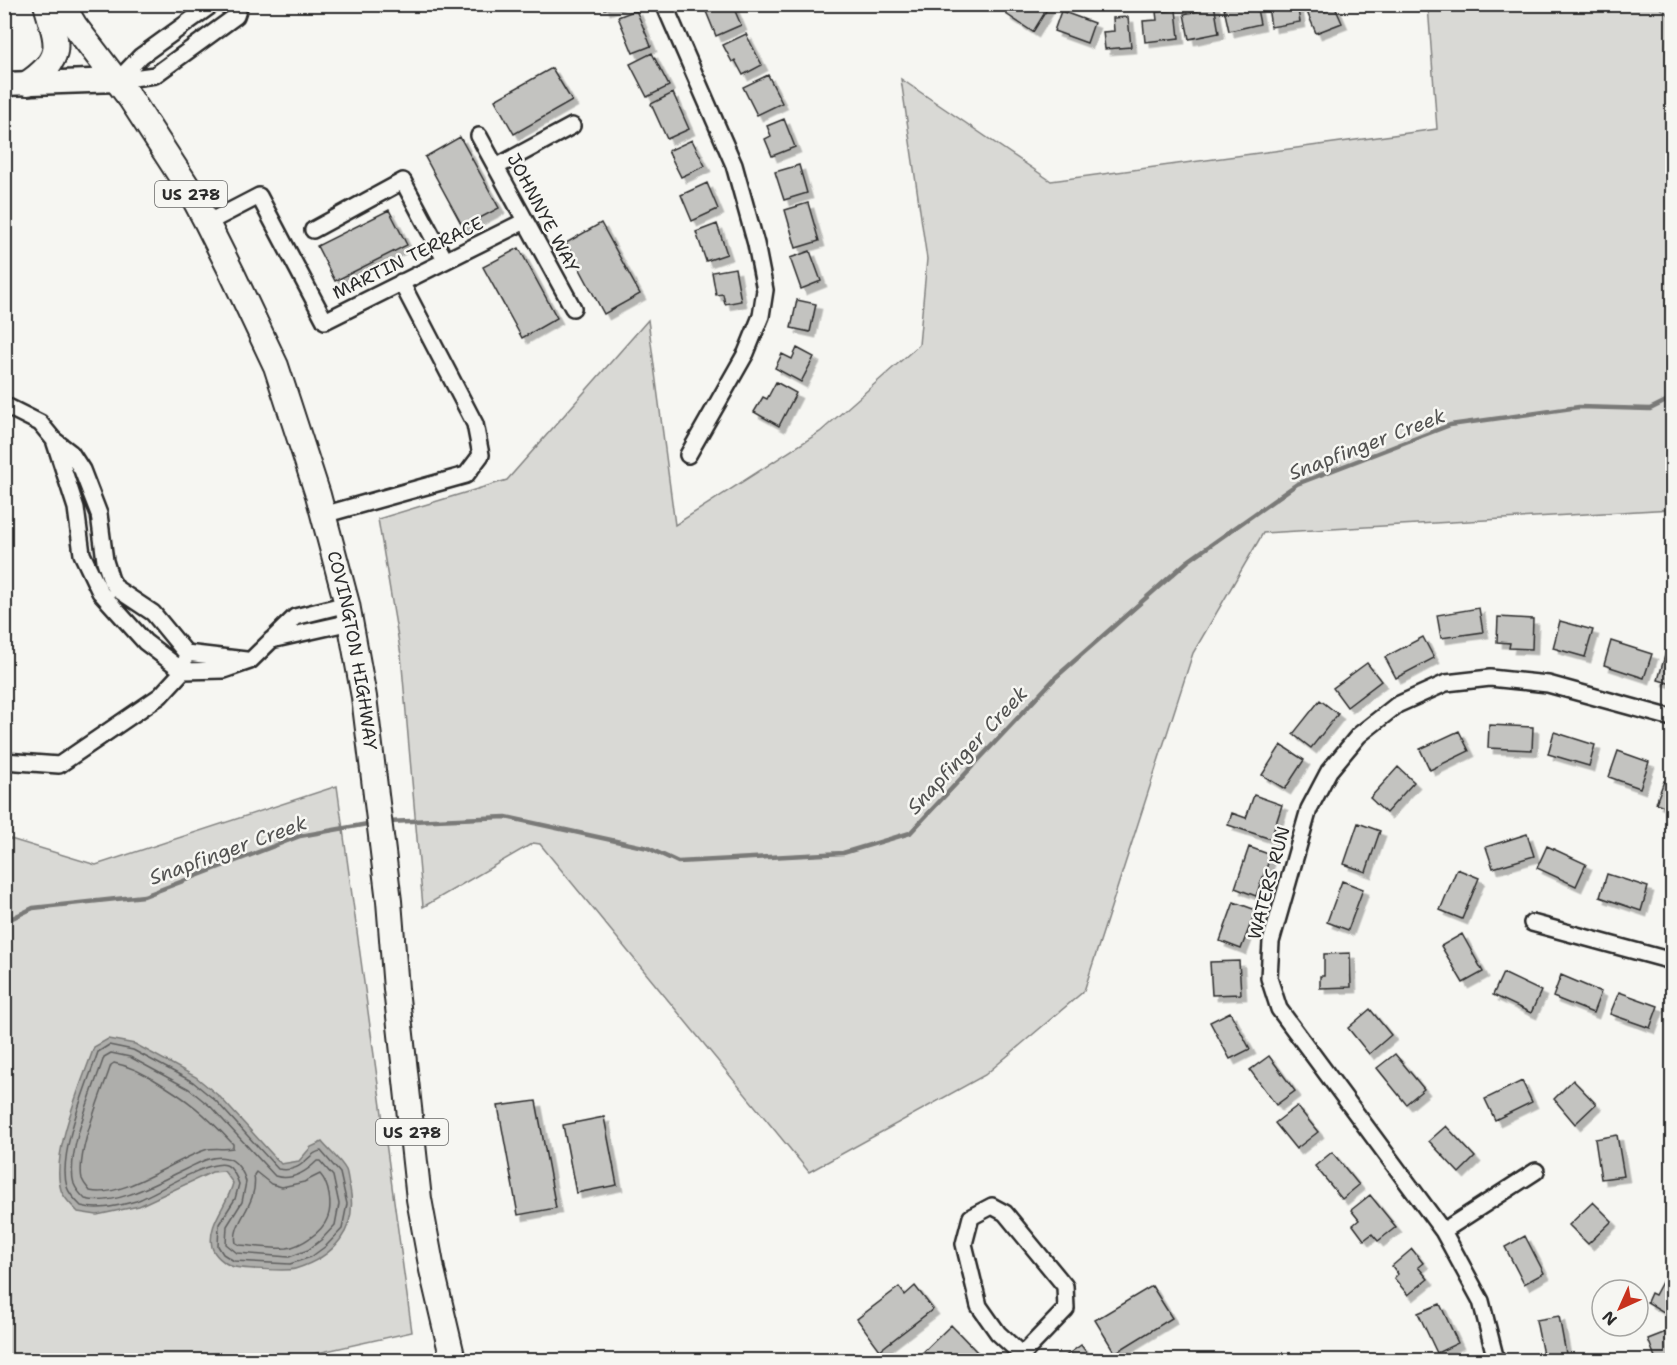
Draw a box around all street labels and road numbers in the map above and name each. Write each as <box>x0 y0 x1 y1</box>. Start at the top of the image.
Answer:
street label: JOHNNYE WAY <box>501 149 585 277</box>
road number: US 278 <box>155 181 227 207</box>
street label: MARTIN TERRACE <box>329 211 487 305</box>
street label: COVINGTON HIGHWAY <box>321 548 382 752</box>
street label: WATERS RUN <box>1242 824 1296 942</box>
road number: US 278 <box>376 1119 448 1145</box>

